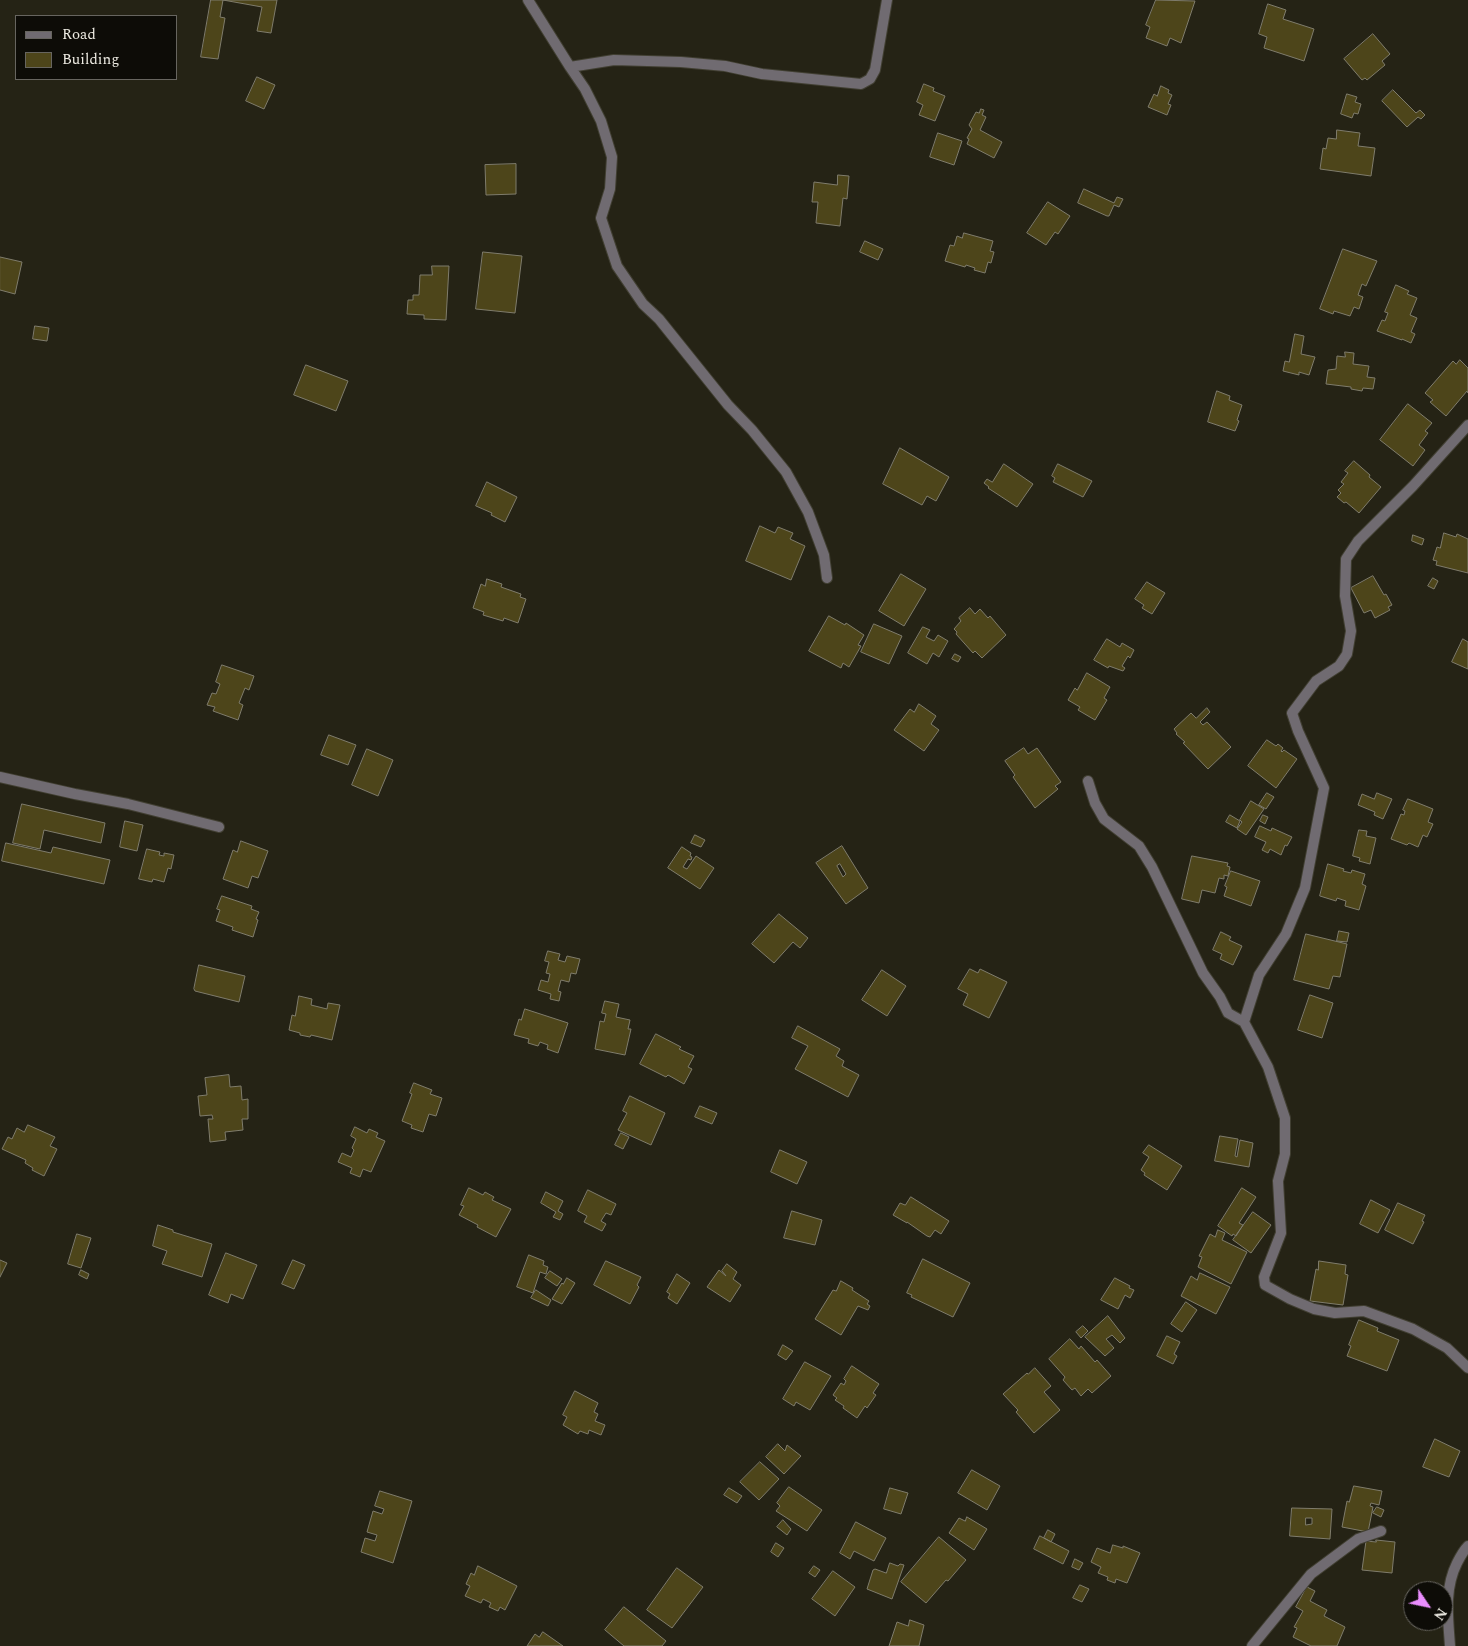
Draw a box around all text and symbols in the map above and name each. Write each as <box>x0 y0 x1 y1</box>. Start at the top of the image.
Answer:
legend <box>15 15 178 80</box>
text: Road <box>62 23 96 46</box>
text: Building <box>62 48 119 71</box>
north arrow <box>1403 1581 1453 1631</box>
text: N <box>1428 1603 1452 1625</box>

